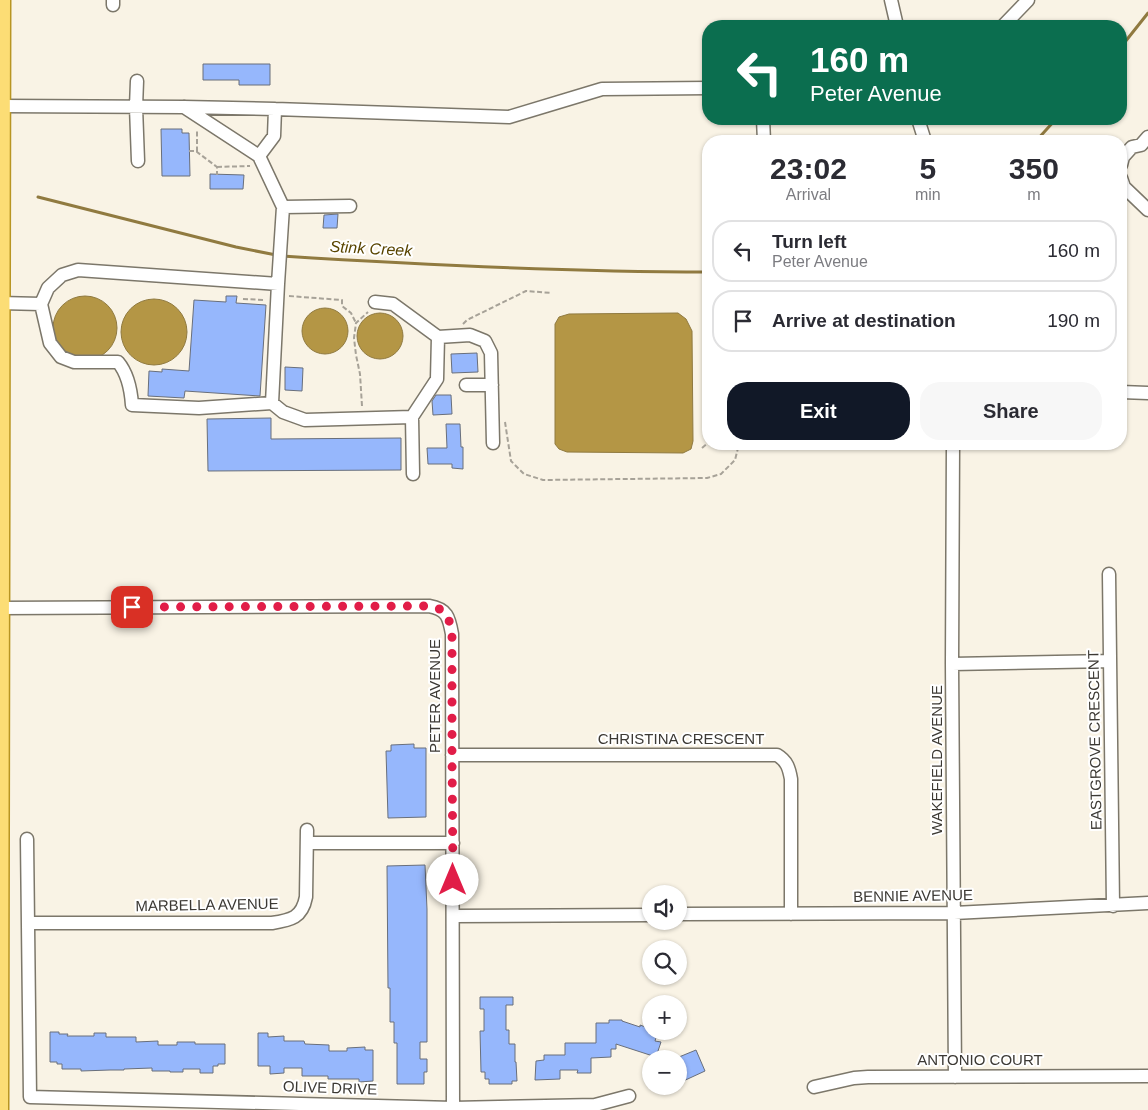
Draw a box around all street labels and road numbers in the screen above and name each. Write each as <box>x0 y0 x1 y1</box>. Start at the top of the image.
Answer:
street label: PETER AVENUE <box>426 639 443 753</box>
street label: EASTGROVE CRESCENT <box>1084 650 1105 830</box>
street label: WAKEFIELD AVENUE <box>928 685 945 835</box>
street label: CHRISTINA CRESCENT <box>598 730 764 747</box>
street label: BENNIE AVENUE <box>853 886 973 905</box>
street label: MARBELLA AVENUE <box>135 895 279 914</box>
street label: ANTONIO COURT <box>917 1051 1043 1068</box>
street label: OLIVE DRIVE <box>283 1077 377 1098</box>

